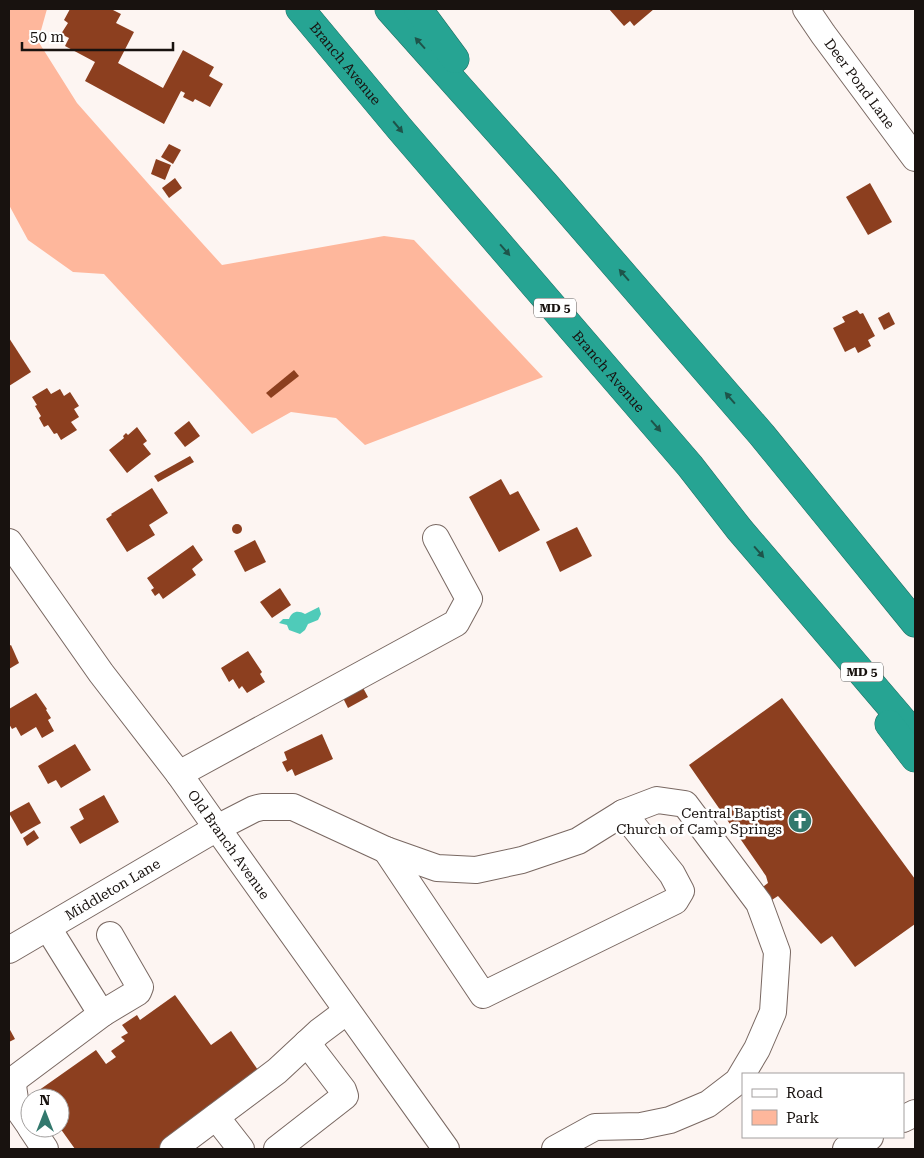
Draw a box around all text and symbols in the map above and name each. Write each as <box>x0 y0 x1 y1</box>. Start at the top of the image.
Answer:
street label: Branch Avenue <box>307 19 385 108</box>
scale bar <box>22 20 174 52</box>
text: 50 m <box>30 28 65 46</box>
one-way arrow <box>414 36 425 49</box>
street label: Deer Pond Lane <box>821 36 898 132</box>
one-way arrow <box>393 120 404 133</box>
one-way arrow <box>499 243 510 256</box>
one-way arrow <box>618 270 630 282</box>
road number: MD 5 <box>534 298 576 318</box>
street label: Branch Avenue <box>569 327 648 416</box>
one-way arrow <box>724 393 736 405</box>
one-way arrow <box>651 419 662 432</box>
one-way arrow <box>753 546 765 558</box>
road number: MD 5 <box>841 662 883 682</box>
street label: Old Branch Avenue <box>185 787 273 902</box>
place label: Central Baptist Church of Camp Springs <box>616 805 782 837</box>
church icon: Central Baptist Church of Camp Springs <box>787 808 813 834</box>
street label: Middleton Lane <box>62 855 163 923</box>
legend <box>742 1073 904 1138</box>
text: Road <box>786 1084 823 1102</box>
north arrow <box>20 1088 70 1138</box>
text: N <box>40 1092 51 1108</box>
text: Park <box>786 1109 820 1127</box>

